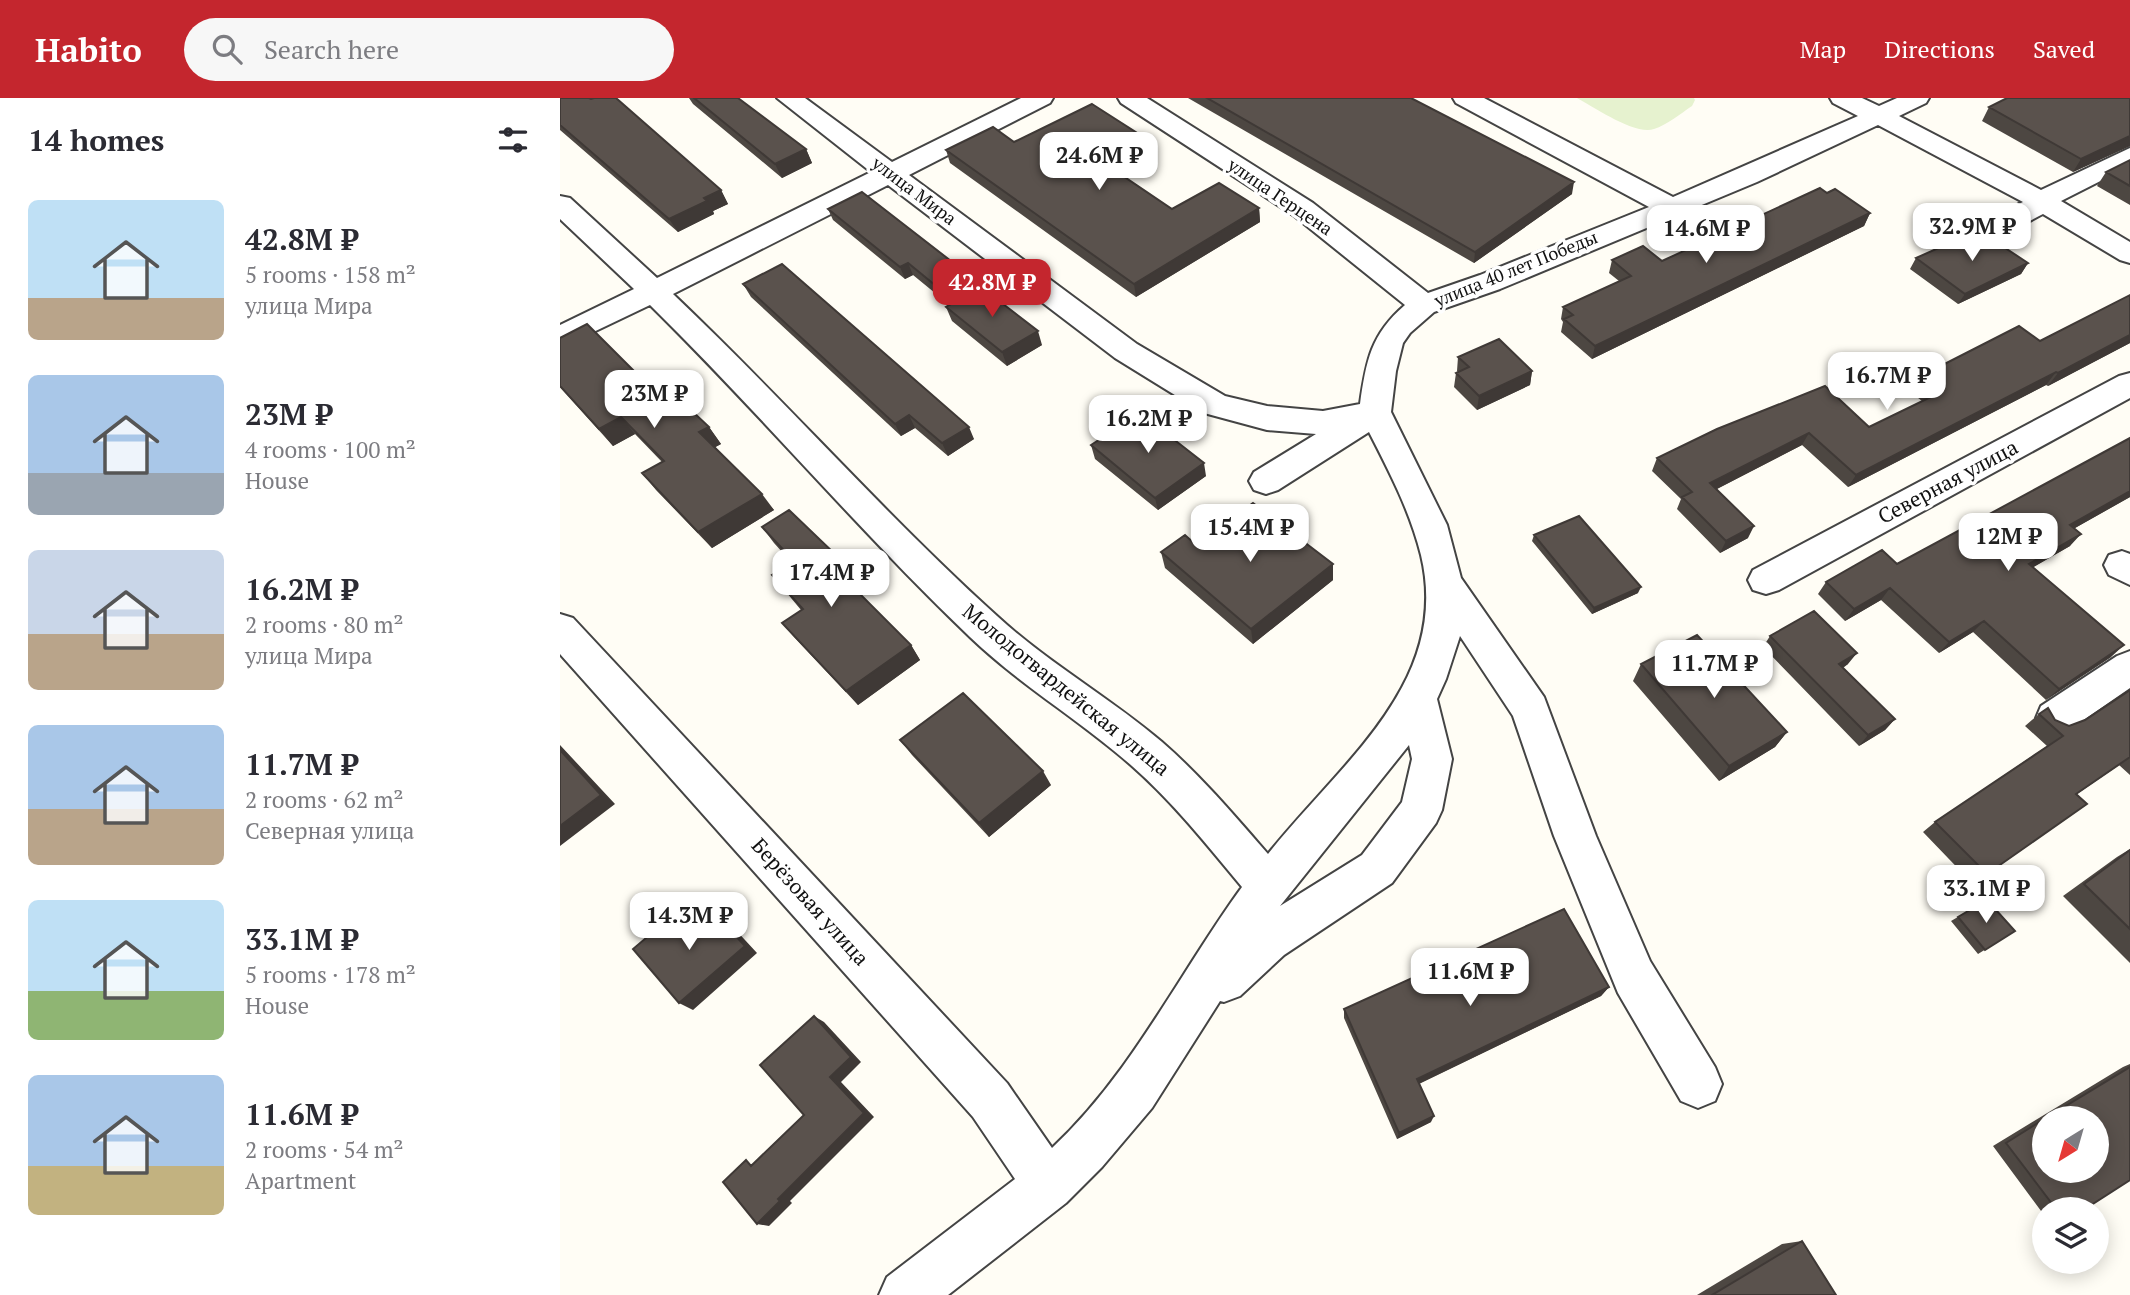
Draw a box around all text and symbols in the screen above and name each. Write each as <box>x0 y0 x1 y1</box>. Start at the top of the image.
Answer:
search box <box>184 18 674 81</box>
text: Habito <box>35 28 142 71</box>
icon: search <box>208 30 246 68</box>
text: Search here <box>264 32 399 66</box>
text: Map <box>1800 33 1846 65</box>
text: Directions <box>1884 33 1995 65</box>
text: Saved <box>2033 33 2095 65</box>
text: 14 homes <box>28 120 164 160</box>
icon: filters <box>494 121 532 159</box>
pin: 24.6M ₽ <box>1034 132 1164 192</box>
text: 24.6M ₽ <box>1056 139 1142 170</box>
street label: улица Мира <box>867 150 962 230</box>
street label: улица Герцена <box>1223 152 1338 240</box>
pin: 32.9M ₽ <box>1907 204 2037 263</box>
pin: 14.6M ₽ <box>1641 206 1771 265</box>
text: 32.9M ₽ <box>1929 210 2015 241</box>
text: 14.6M ₽ <box>1663 212 1749 243</box>
text: 42.8M ₽ <box>245 219 358 259</box>
street label: улица 40 лет Победы <box>1430 224 1601 312</box>
icon: home <box>84 228 168 312</box>
text: 5 rooms · 158 m² <box>245 259 416 290</box>
pin: 42.8M ₽ <box>927 260 1057 319</box>
text: 42.8M ₽ <box>949 266 1035 297</box>
text: улица Мира <box>245 290 373 321</box>
pin: 16.7M ₽ <box>1822 352 1952 412</box>
text: 16.7M ₽ <box>1844 359 1930 390</box>
pin: 23M ₽ <box>605 370 703 430</box>
text: 23M ₽ <box>621 377 687 408</box>
text: 23M ₽ <box>245 394 332 434</box>
pin: 16.2M ₽ <box>1083 396 1213 455</box>
text: 16.2M ₽ <box>1105 402 1191 433</box>
icon: home <box>84 403 168 487</box>
street label: Северная улица <box>1873 432 2023 530</box>
text: 4 rooms · 100 m² <box>245 434 416 465</box>
text: House <box>245 465 309 496</box>
pin: 15.4M ₽ <box>1185 504 1315 564</box>
text: 15.4M ₽ <box>1207 511 1293 542</box>
pin: 12M ₽ <box>1959 514 2057 573</box>
text: 12M ₽ <box>1975 520 2041 551</box>
pin: 17.4M ₽ <box>766 550 896 609</box>
text: 17.4M ₽ <box>788 556 874 587</box>
text: 16.2M ₽ <box>245 569 358 609</box>
icon: home <box>84 578 168 662</box>
street label: Молодогвардейская улица <box>957 597 1176 782</box>
text: 2 rooms · 80 m² <box>245 609 404 640</box>
text: улица Мира <box>245 640 373 671</box>
pin: 11.7M ₽ <box>1649 640 1779 700</box>
text: 11.7M ₽ <box>1671 647 1757 678</box>
text: 11.7M ₽ <box>245 744 358 784</box>
icon: home <box>84 753 168 837</box>
text: 2 rooms · 62 m² <box>245 784 404 815</box>
text: Северная улица <box>245 815 414 846</box>
street label: Берёзовая улица <box>746 831 876 972</box>
pin: 33.1M ₽ <box>1921 866 2051 925</box>
text: 33.1M ₽ <box>1943 872 2029 903</box>
pin: 14.3M ₽ <box>624 892 754 952</box>
text: 14.3M ₽ <box>646 899 732 930</box>
text: 33.1M ₽ <box>245 919 358 959</box>
icon: home <box>84 928 168 1012</box>
pin: 11.6M ₽ <box>1405 948 1535 1008</box>
text: 11.6M ₽ <box>1427 955 1513 986</box>
text: 5 rooms · 178 m² <box>245 959 416 990</box>
text: House <box>245 990 309 1021</box>
text: 11.6M ₽ <box>245 1094 358 1134</box>
icon: home <box>84 1103 168 1187</box>
north arrow <box>2032 1106 2109 1183</box>
map controls <box>2032 1106 2109 1274</box>
text: 2 rooms · 54 m² <box>245 1134 404 1165</box>
text: Apartment <box>245 1165 356 1196</box>
button: layers <box>2032 1197 2109 1274</box>

